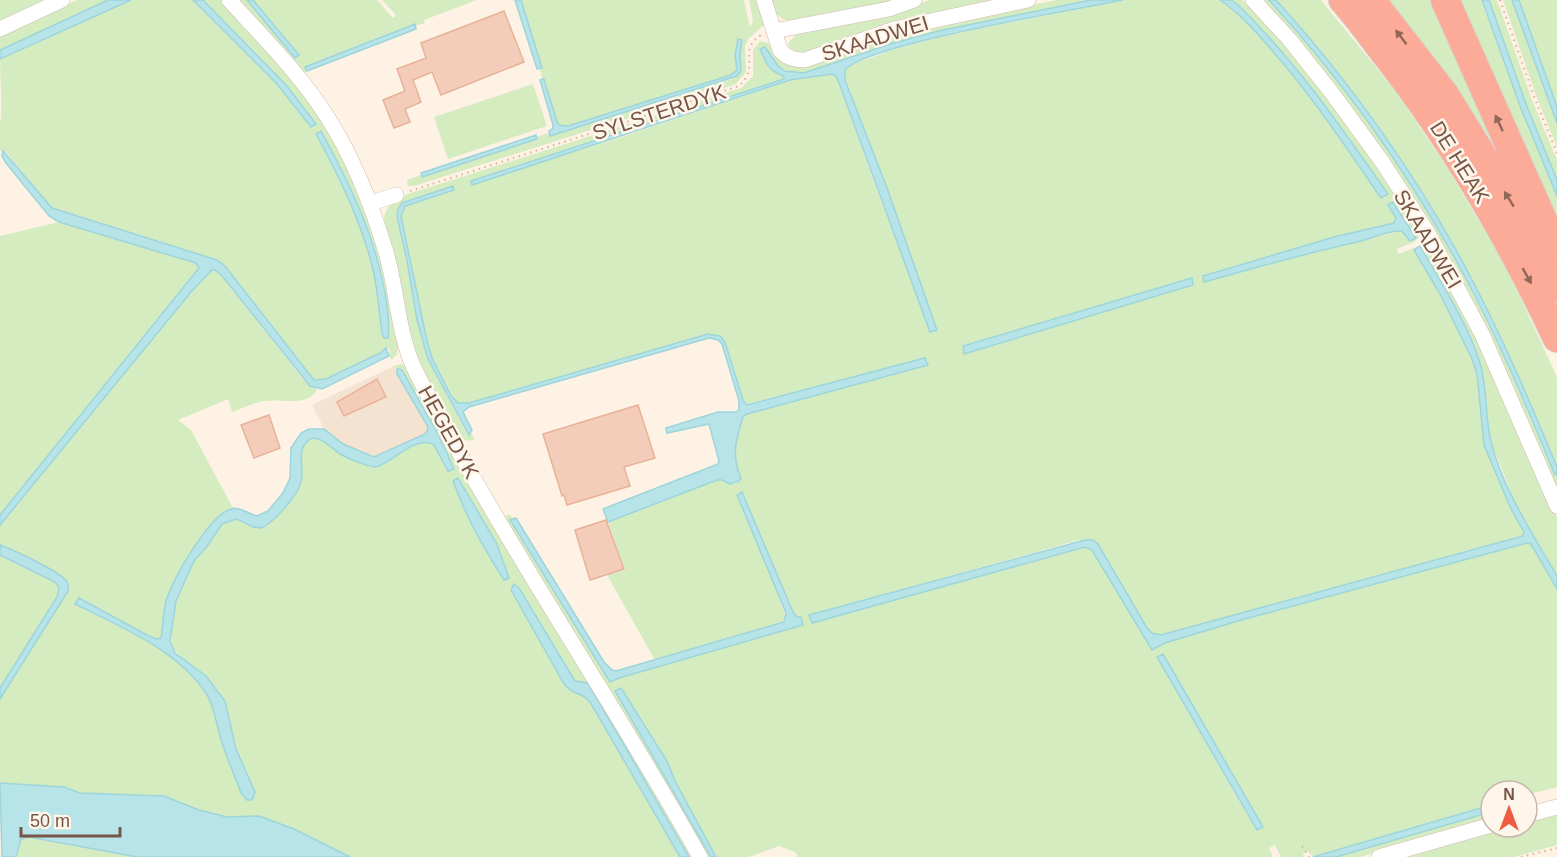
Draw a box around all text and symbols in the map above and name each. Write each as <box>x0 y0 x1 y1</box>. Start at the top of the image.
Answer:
street label: SKAADWEI <box>819 11 931 65</box>
one-way arrow <box>1395 30 1407 46</box>
street label: SYLSTERDYK <box>589 80 729 144</box>
one-way arrow <box>1495 115 1504 132</box>
street label: DE HEAK <box>1426 117 1494 207</box>
street label: SKAADWEI <box>1390 186 1466 292</box>
one-way arrow <box>1504 191 1515 207</box>
one-way arrow <box>1522 268 1532 285</box>
street label: HEGEDYK <box>414 382 484 482</box>
north arrow <box>1479 779 1539 839</box>
text: N <box>1503 786 1515 803</box>
scale bar <box>21 800 120 838</box>
text: 50 m <box>30 811 70 831</box>

